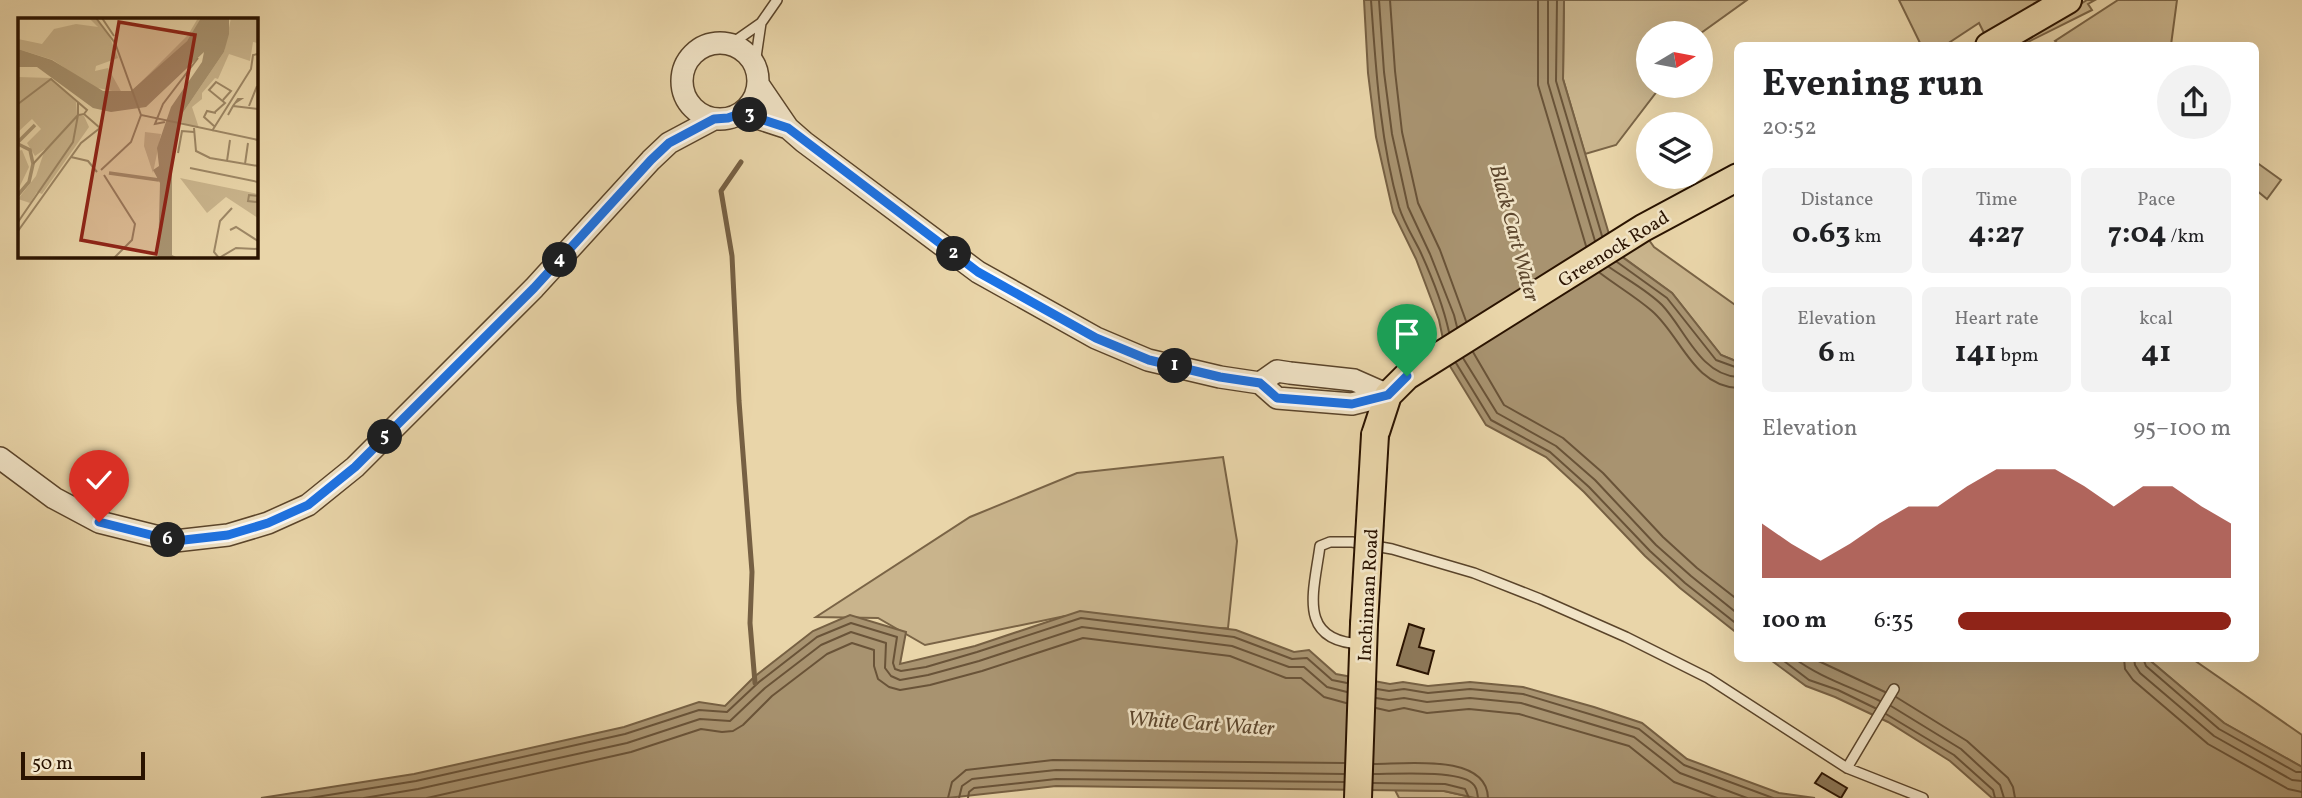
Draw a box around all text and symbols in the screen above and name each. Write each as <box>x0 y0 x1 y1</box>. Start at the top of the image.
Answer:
inset map <box>18 18 257 257</box>
north arrow <box>1636 21 1713 98</box>
map controls <box>1636 21 1713 189</box>
text: Evening run <box>1762 59 1984 112</box>
button: share <box>2157 65 2231 139</box>
pin: 3 <box>732 97 768 132</box>
text: 3 <box>745 101 754 127</box>
button: layers <box>1636 112 1713 189</box>
text: 20:52 <box>1762 112 1817 144</box>
water label: Black Cart Water <box>1481 161 1546 306</box>
text: Distance <box>1800 187 1873 213</box>
text: Time <box>1976 187 2017 213</box>
text: Pace <box>2137 187 2175 213</box>
street label: Greenock Road <box>1554 205 1675 294</box>
text: 0.63 <box>1792 213 1851 255</box>
text: 4:27 <box>1968 213 2025 255</box>
text: 7:04 <box>2108 213 2167 255</box>
text: km <box>1851 224 1882 250</box>
text: /km <box>2167 224 2205 250</box>
pin: 2 <box>936 236 972 272</box>
text: 2 <box>949 240 958 266</box>
pin: 4 <box>542 243 578 278</box>
text: 4 <box>554 246 565 272</box>
pin <box>1377 304 1437 376</box>
text: Elevation <box>1797 306 1876 332</box>
text: Heart rate <box>1955 306 2038 332</box>
text: kcal <box>2139 306 2173 332</box>
icon: arrive <box>1388 315 1426 353</box>
text: 6 <box>1818 332 1835 374</box>
text: 141 <box>1954 332 1997 374</box>
text: 41 <box>2141 332 2171 374</box>
text: m <box>1835 343 1855 369</box>
text: bpm <box>1997 343 2039 369</box>
pin: 1 <box>1158 348 1192 384</box>
text: 1 <box>1171 352 1178 378</box>
text: Elevation <box>1762 413 1858 445</box>
text: 95–100 m <box>2133 413 2231 445</box>
pin: 5 <box>368 420 402 454</box>
text: 5 <box>380 423 389 449</box>
pin <box>69 450 129 522</box>
icon: check <box>80 461 118 499</box>
pin: 6 <box>150 522 186 558</box>
text: 6 <box>162 526 173 552</box>
street label: Inchinnan Road <box>1353 528 1385 662</box>
text: 100 m <box>1762 605 1827 637</box>
text: 6:35 <box>1874 605 1914 637</box>
water label: White Cart Water <box>1126 705 1276 744</box>
scale bar <box>21 749 145 781</box>
text: 50 m <box>32 751 73 777</box>

